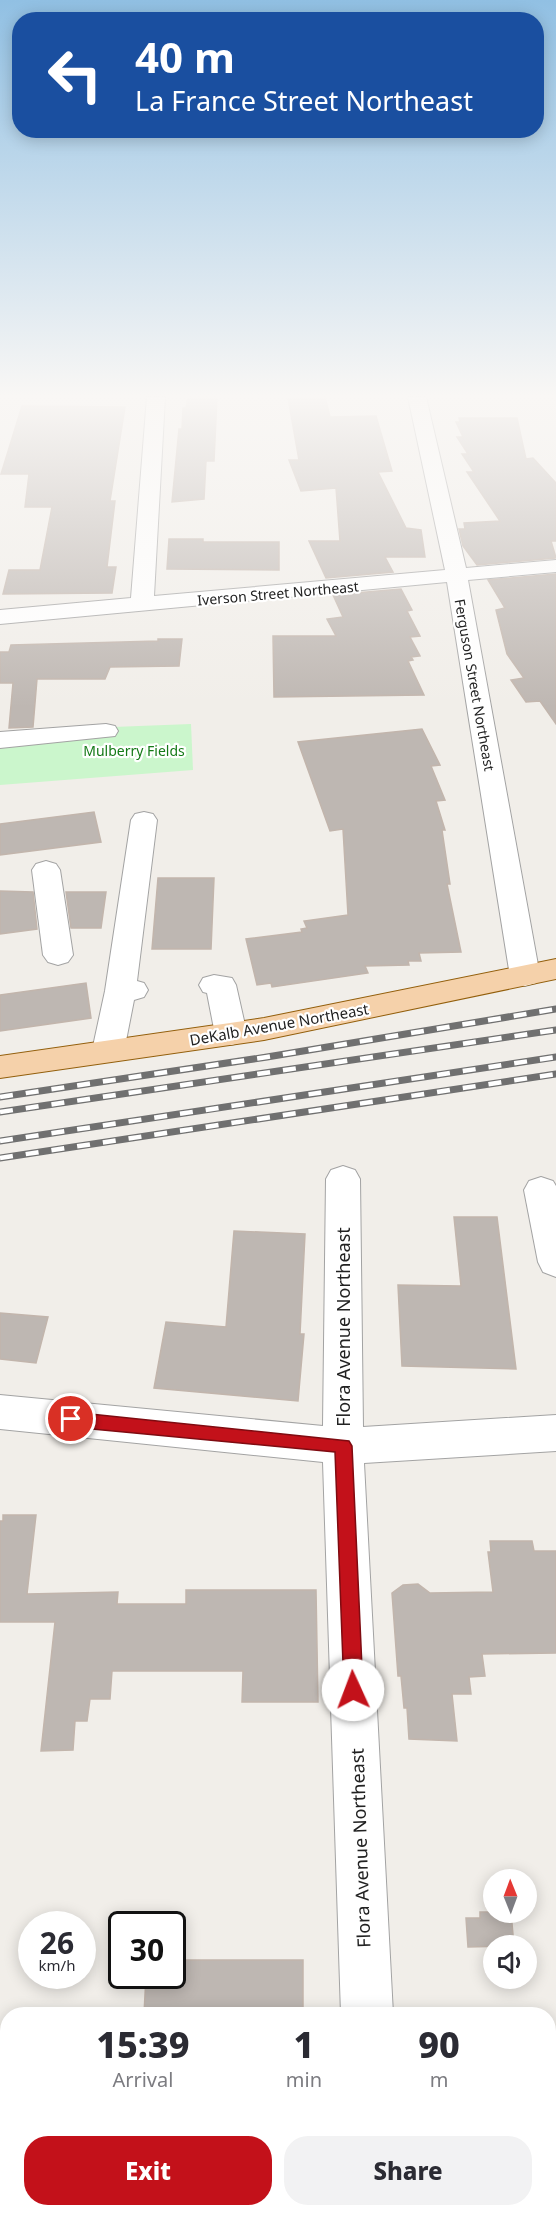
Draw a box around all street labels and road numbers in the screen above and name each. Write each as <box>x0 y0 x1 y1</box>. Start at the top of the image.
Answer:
street label: Iverson Street Northeast <box>197 576 359 610</box>
street label: Ferguson Street Northeast <box>451 597 499 773</box>
street label: DeKalb Avenue Northeast <box>188 998 371 1050</box>
street label: Flora Avenue Northeast <box>331 1227 355 1427</box>
street label: Flora Avenue Northeast <box>345 1747 375 1948</box>

